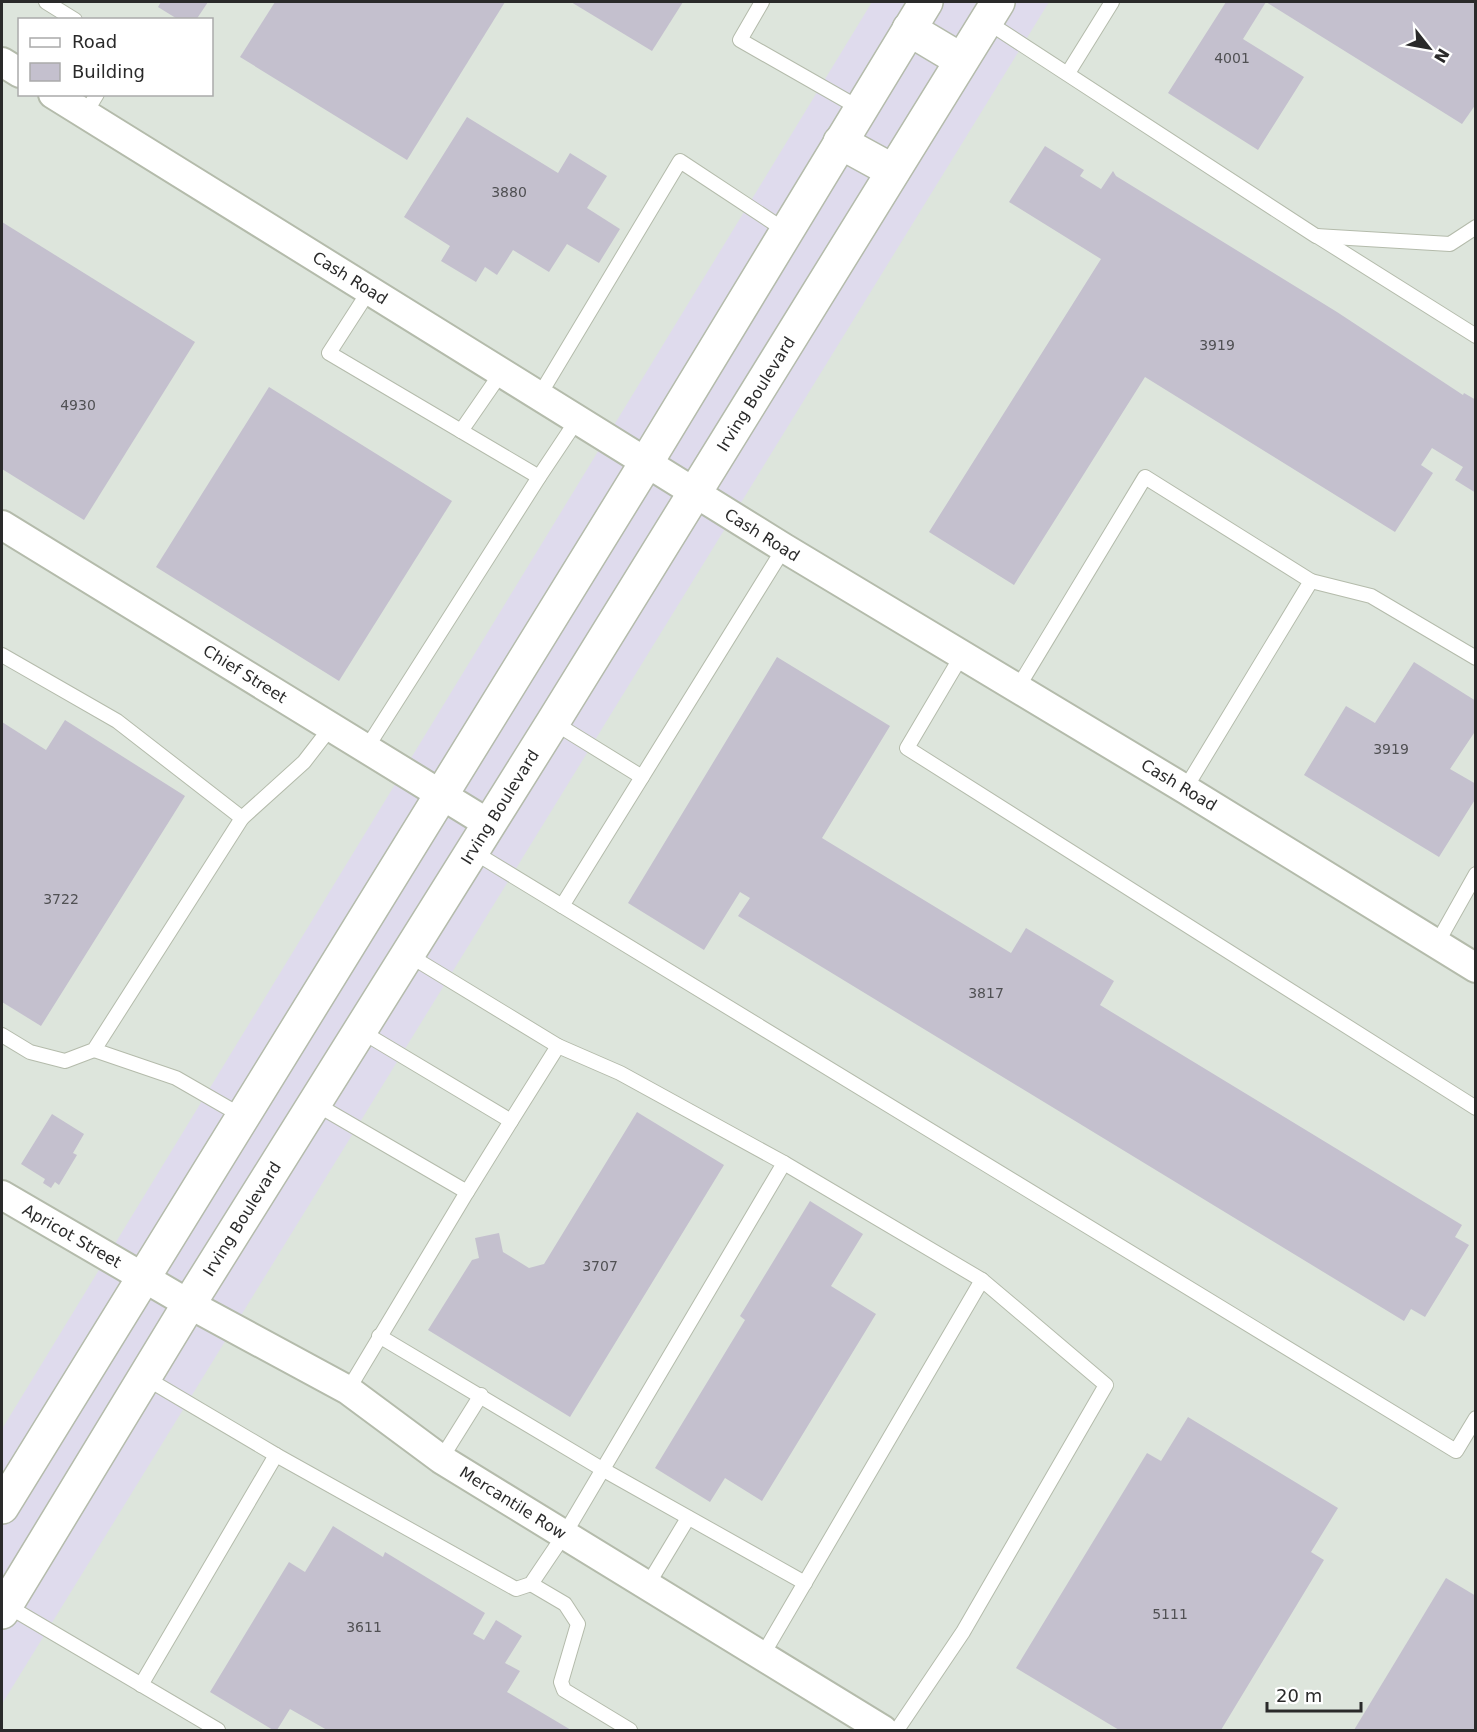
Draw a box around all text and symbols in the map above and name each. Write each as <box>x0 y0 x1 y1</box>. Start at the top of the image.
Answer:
legend <box>18 18 213 96</box>
north arrow <box>1399 18 1459 78</box>
text: Road <box>72 31 117 52</box>
text: N <box>1430 45 1453 66</box>
house number: 4001 <box>1214 50 1250 66</box>
text: Building <box>72 61 145 82</box>
house number: 3880 <box>491 184 527 200</box>
street label: Cash Road <box>309 248 391 308</box>
street label: Irving Boulevard <box>713 333 799 455</box>
house number: 3919 <box>1199 337 1235 353</box>
house number: 4930 <box>60 397 96 413</box>
street label: Cash Road <box>721 505 803 565</box>
street label: Chief Street <box>200 641 290 707</box>
house number: 3919 <box>1373 741 1409 757</box>
street label: Irving Boulevard <box>457 746 543 868</box>
street label: Cash Road <box>1138 755 1220 815</box>
house number: 3722 <box>43 891 79 907</box>
house number: 3817 <box>968 985 1004 1001</box>
street label: Irving Boulevard <box>199 1158 285 1280</box>
street label: Apricot Street <box>19 1200 125 1272</box>
house number: 3707 <box>582 1258 618 1274</box>
street label: Mercantile Row <box>456 1463 570 1543</box>
house number: 5111 <box>1152 1606 1188 1622</box>
house number: 3611 <box>346 1619 382 1635</box>
scale bar <box>1267 1675 1362 1713</box>
text: 20 m <box>1276 1685 1322 1706</box>

